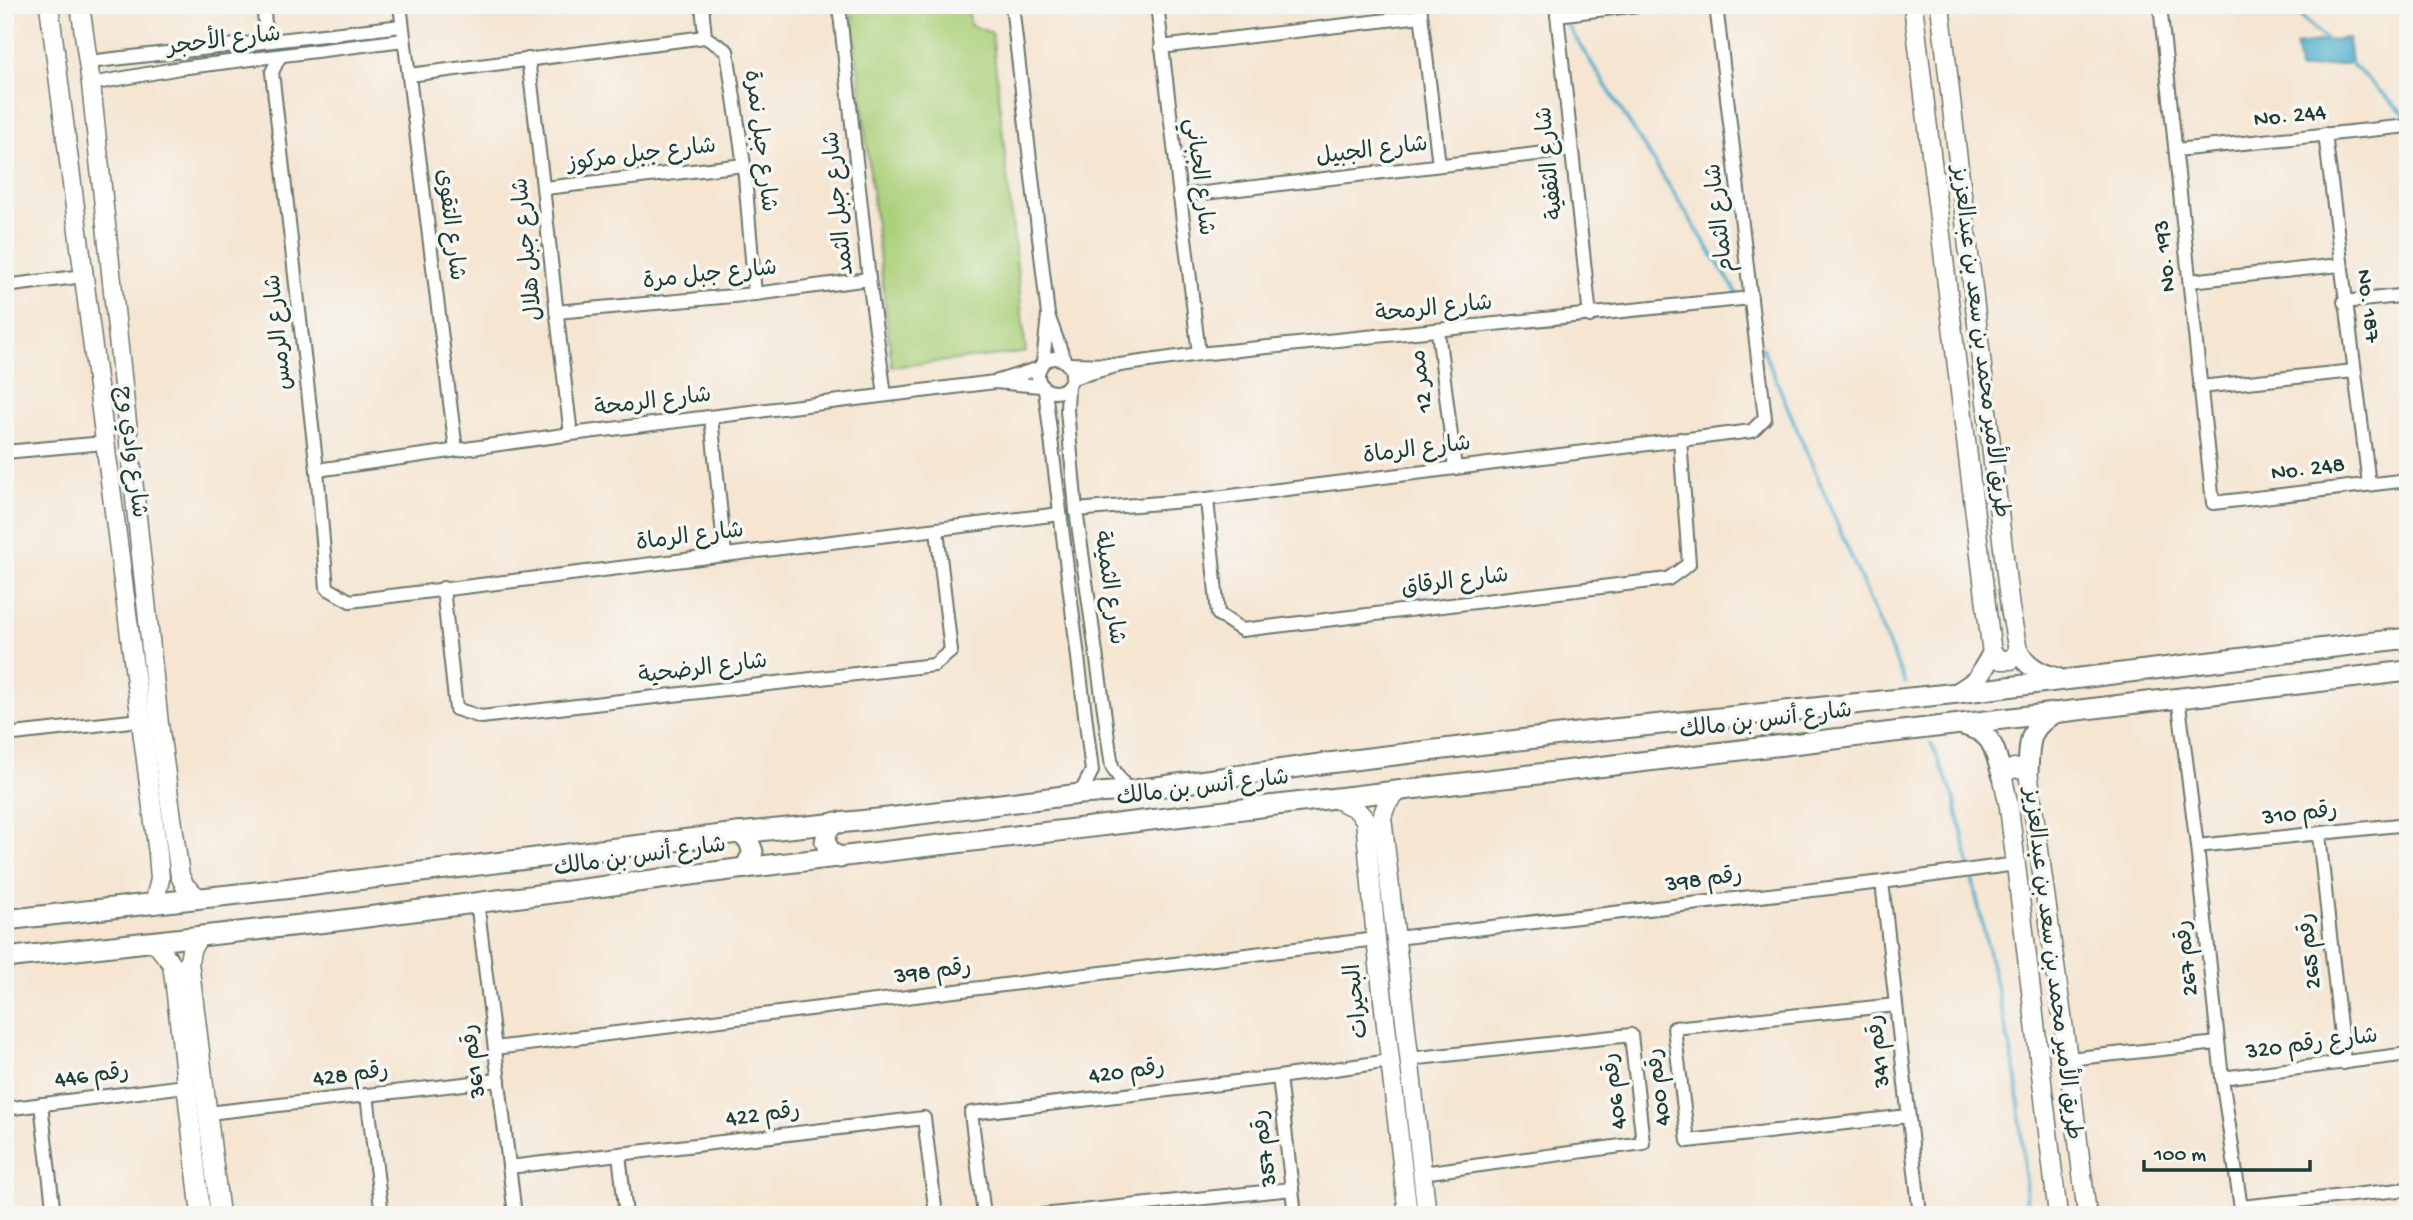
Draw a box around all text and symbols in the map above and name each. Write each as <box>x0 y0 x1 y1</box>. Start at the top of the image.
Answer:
street label: شارع الأحجر <box>163 16 282 63</box>
street label: شارع جبل نمرة <box>737 69 781 213</box>
street label: No. 244 <box>2252 100 2328 134</box>
street label: شارع الثقفية <box>1532 105 1570 221</box>
street label: شارع الجباني <box>1173 117 1219 238</box>
street label: شارع جبل الثمد <box>819 130 861 276</box>
street label: شارع الجبيل <box>1315 132 1429 172</box>
street label: شارع جبل مركوز <box>564 134 718 179</box>
street label: شارع الثمام <box>1701 162 1741 274</box>
street label: طريق الأمير محمد بن سعد بن عبدالعزيز <box>1944 162 2020 520</box>
street label: شارع التقوى <box>429 168 469 282</box>
street label: شارع جبل هلال <box>508 176 550 322</box>
street label: No. 193 <box>2149 219 2183 293</box>
street label: شارع جبل مرة <box>642 256 778 296</box>
street label: No. 187 <box>2349 268 2385 345</box>
street label: شارع الرمس <box>260 273 300 391</box>
street label: شارع الرمحة <box>1374 290 1494 330</box>
street label: ممر 12 <box>1406 348 1440 415</box>
street label: شارع الرمحة <box>593 382 713 424</box>
street label: شارع وادي وج <box>109 385 151 519</box>
street label: شارع الرماة <box>1362 431 1472 471</box>
street label: No. 248 <box>2269 452 2347 488</box>
street label: شارع الرماة <box>635 518 745 558</box>
street label: شارع الثميلة <box>1087 529 1129 647</box>
street label: شارع الرقاق <box>1400 563 1510 603</box>
street label: شارع الرضحية <box>637 649 769 691</box>
street label: شارع أنس بن مالك <box>1678 694 1854 746</box>
street label: شارع أنس بن مالك <box>1115 761 1291 813</box>
street label: طريق الأمير محمد بن سعد بن عبدالعزيز <box>2016 784 2092 1142</box>
street label: رقم 310 <box>2260 798 2339 833</box>
street label: شارع أنس بن مالك <box>552 829 728 883</box>
street label: رقم 398 <box>1663 863 1744 900</box>
street label: رقم 265 <box>2294 912 2329 990</box>
street label: رقم 267 <box>2171 919 2206 997</box>
street label: رقم 398 <box>892 955 973 992</box>
street label: البحيرات <box>1341 962 1375 1040</box>
street label: رقم 341 <box>1863 1013 1898 1090</box>
street label: رقم 361 <box>457 1022 494 1100</box>
street label: شارع رقم 320 <box>2243 1024 2380 1068</box>
street label: رقم 400 <box>1642 1046 1679 1128</box>
street label: رقم 406 <box>1598 1051 1635 1131</box>
street label: رقم 420 <box>1087 1055 1167 1092</box>
street label: رقم 428 <box>312 1058 391 1095</box>
street label: رقم 446 <box>53 1059 131 1096</box>
street label: رقم 422 <box>724 1098 802 1135</box>
street label: رقم 357 <box>1248 1108 1285 1189</box>
scale bar <box>2144 1129 2310 1173</box>
text: 100 m <box>2153 1144 2206 1169</box>

